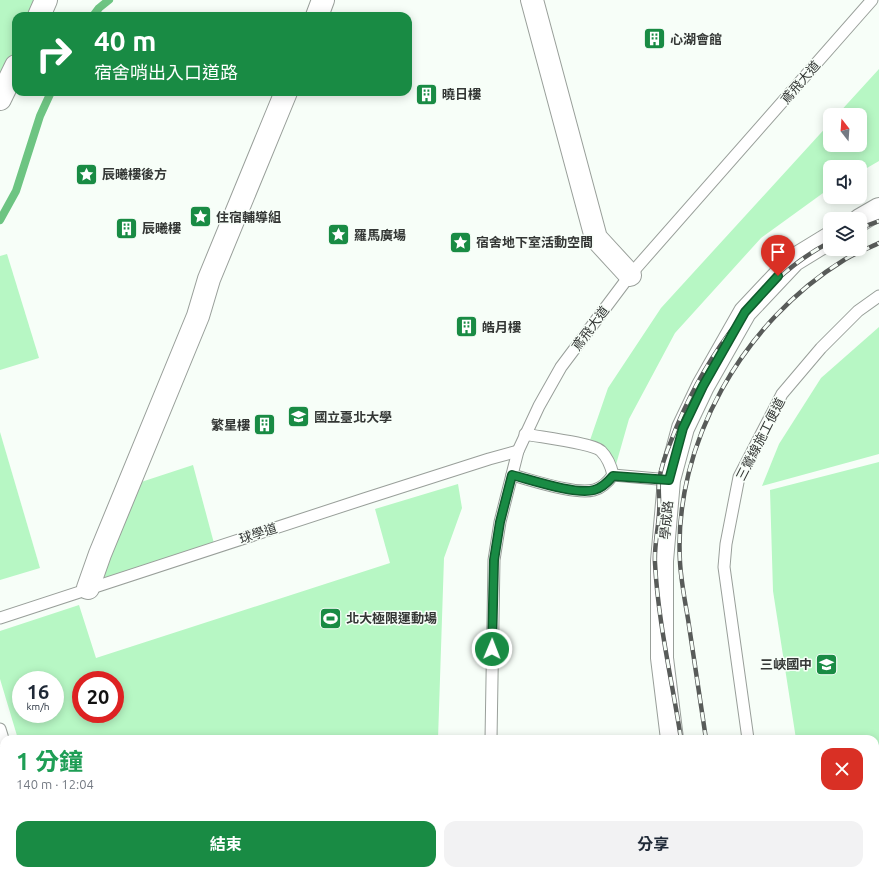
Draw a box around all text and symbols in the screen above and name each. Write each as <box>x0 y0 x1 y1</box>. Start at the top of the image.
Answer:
text: 40 m <box>94 25 156 56</box>
building icon: 心湖會館 <box>642 26 668 52</box>
icon: right <box>28 28 80 80</box>
place label: 心湖會館 <box>670 32 722 46</box>
street label: 鳶飛大道 <box>778 58 822 106</box>
text: 宿舍哨出入口道路 <box>94 62 238 82</box>
building icon: 曉日樓 <box>413 81 439 107</box>
place label: 曉日樓 <box>442 87 481 101</box>
north arrow <box>823 108 867 152</box>
map controls <box>823 108 867 256</box>
button: sound <box>823 160 867 204</box>
place icon: 辰曦樓後方 <box>73 161 99 187</box>
place label: 辰曦樓後方 <box>102 167 167 181</box>
place icon: 住宿輔導組 <box>187 204 213 230</box>
place label: 住宿輔導組 <box>216 210 281 224</box>
button: layers <box>823 212 867 256</box>
building icon: 辰曦樓 <box>113 215 139 241</box>
place label: 辰曦樓 <box>142 221 181 235</box>
place icon: 羅馬廣場 <box>325 222 351 248</box>
place label: 羅馬廣場 <box>354 228 406 242</box>
place icon: 宿舍地下室活動空間 <box>448 229 474 255</box>
place label: 宿舍地下室活動空間 <box>476 235 593 249</box>
pin <box>761 235 795 276</box>
icon: arrive <box>767 241 789 263</box>
street label: 鳶飛大道 <box>569 303 611 353</box>
building icon: 皓月樓 <box>453 314 479 340</box>
place label: 皓月樓 <box>482 320 521 334</box>
street label: 三鶯線施工便道 <box>733 395 787 483</box>
school or university icon: 國立臺北大學 <box>286 404 312 430</box>
place label: 國立臺北大學 <box>314 410 392 424</box>
building icon: 繁星樓 <box>252 412 278 438</box>
place label: 繁星樓 <box>211 418 250 432</box>
street label: 學成路 <box>657 500 675 540</box>
street label: 球學道 <box>237 520 279 546</box>
sports icon: 北大極限運動場 <box>318 605 344 631</box>
place label: 北大極限運動場 <box>346 611 437 625</box>
position arrow <box>471 628 513 670</box>
school or university icon: 三峽國中 <box>814 651 840 677</box>
place label: 三峽國中 <box>760 657 812 671</box>
speed limit sign: 20 <box>72 671 124 723</box>
text: 16 <box>27 680 49 703</box>
text: km/h <box>26 701 50 712</box>
text: 1 分鐘 <box>16 748 83 775</box>
button: close <box>821 748 863 790</box>
text: 140 m · 12:04 <box>16 777 94 791</box>
button: 結束 <box>16 821 436 867</box>
button: 分享 <box>444 821 863 867</box>

